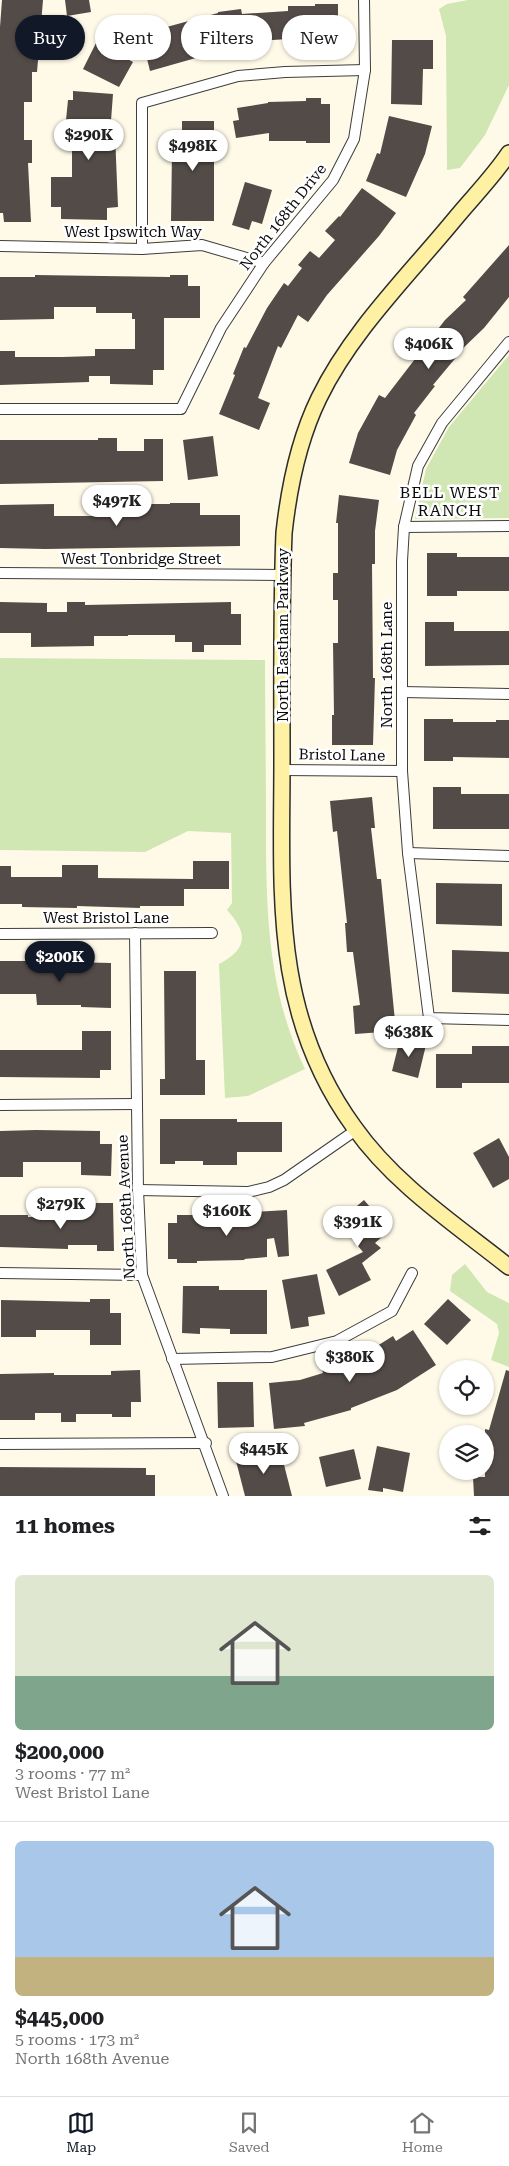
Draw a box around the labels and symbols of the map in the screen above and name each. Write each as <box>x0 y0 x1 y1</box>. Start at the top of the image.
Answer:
pin: $290K <box>54 119 124 161</box>
pin: $498K <box>158 130 228 172</box>
street label: North 168th Drive <box>236 160 330 274</box>
street label: West Ipswitch Way <box>64 223 202 241</box>
pin: $406K <box>394 328 464 370</box>
district label: BELL WEST RANCH <box>400 483 500 520</box>
pin: $497K <box>82 484 152 527</box>
street label: North Eastham Parkway <box>274 548 292 722</box>
street label: West Tonbridge Street <box>61 550 222 568</box>
street label: North 168th Lane <box>378 602 396 728</box>
street label: Bristol Lane <box>298 745 386 765</box>
street label: West Bristol Lane <box>43 909 169 927</box>
pin: $200K <box>25 940 95 983</box>
pin: $638K <box>374 1016 444 1058</box>
street label: North 168th Avenue <box>113 1134 139 1280</box>
pin: $279K <box>26 1188 96 1230</box>
pin: $160K <box>192 1194 262 1237</box>
pin: $391K <box>323 1206 393 1248</box>
pin: $380K <box>315 1340 385 1383</box>
pin: $445K <box>229 1432 299 1475</box>

